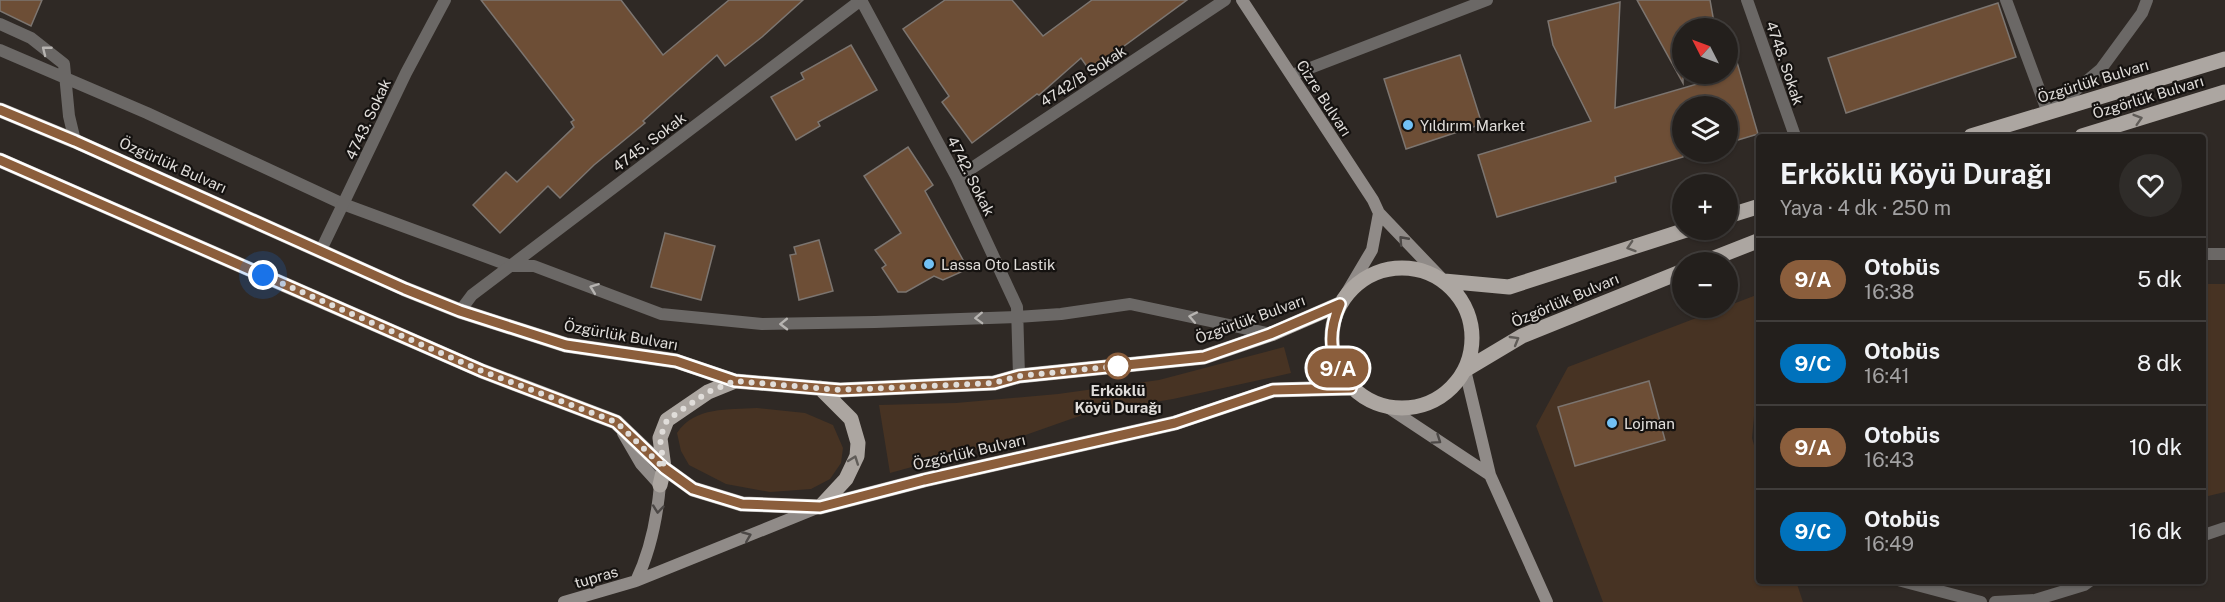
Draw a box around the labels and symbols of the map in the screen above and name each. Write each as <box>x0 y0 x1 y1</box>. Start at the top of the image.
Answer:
north arrow <box>1672 18 1738 84</box>
street label: 4748. Sokak <box>1763 19 1807 107</box>
street label: 4742/B Sokak <box>1037 42 1129 110</box>
one-way arrow <box>42 46 53 57</box>
street label: Özgürlük Bulvarı <box>2035 55 2151 106</box>
street label: Cizre Bulvarı <box>1293 57 1355 139</box>
street label: Özgörlük Bulvarı <box>2090 71 2205 122</box>
street label: 4743. Sokak <box>342 76 394 162</box>
street label: 4745. Sokak <box>609 109 689 175</box>
one-way arrow <box>2132 114 2143 126</box>
place label: Yıldırım Market <box>1420 117 1525 134</box>
marker: Yıldırım Market <box>1401 118 1415 132</box>
street label: Özgürlük Bulvarı <box>117 133 230 196</box>
street label: 4742. Sokak <box>944 133 998 219</box>
one-way arrow <box>1399 236 1410 246</box>
one-way arrow <box>1626 240 1637 253</box>
place label: Lassa Oto Lastik <box>941 256 1055 273</box>
marker: Lassa Oto Lastik <box>922 257 936 271</box>
your location <box>248 260 278 290</box>
street label: Özgörlük Bulvarı <box>1508 269 1621 330</box>
one-way arrow <box>589 283 600 296</box>
street label: Özgürlük Bulvarı <box>1193 290 1307 347</box>
one-way arrow <box>1188 311 1198 324</box>
one-way arrow <box>974 312 983 325</box>
street label: Özgürlük Bulvarı <box>563 316 679 353</box>
one-way arrow <box>779 318 788 330</box>
one-way arrow <box>1509 336 1519 348</box>
line badge: 9/A <box>1304 348 1372 388</box>
marker: Erköklü Köyü Durağı <box>1105 353 1131 379</box>
place label: Erköklü Köyü Durağı <box>1074 382 1162 416</box>
place label: Lojman <box>1624 415 1675 432</box>
marker: Lojman <box>1605 416 1619 430</box>
street label: Özgörlük Bulvarı <box>911 430 1027 473</box>
one-way arrow <box>1431 433 1442 444</box>
one-way arrow <box>846 455 859 466</box>
one-way arrow <box>652 504 665 513</box>
one-way arrow <box>741 531 752 543</box>
street label: tupras <box>572 563 620 591</box>

